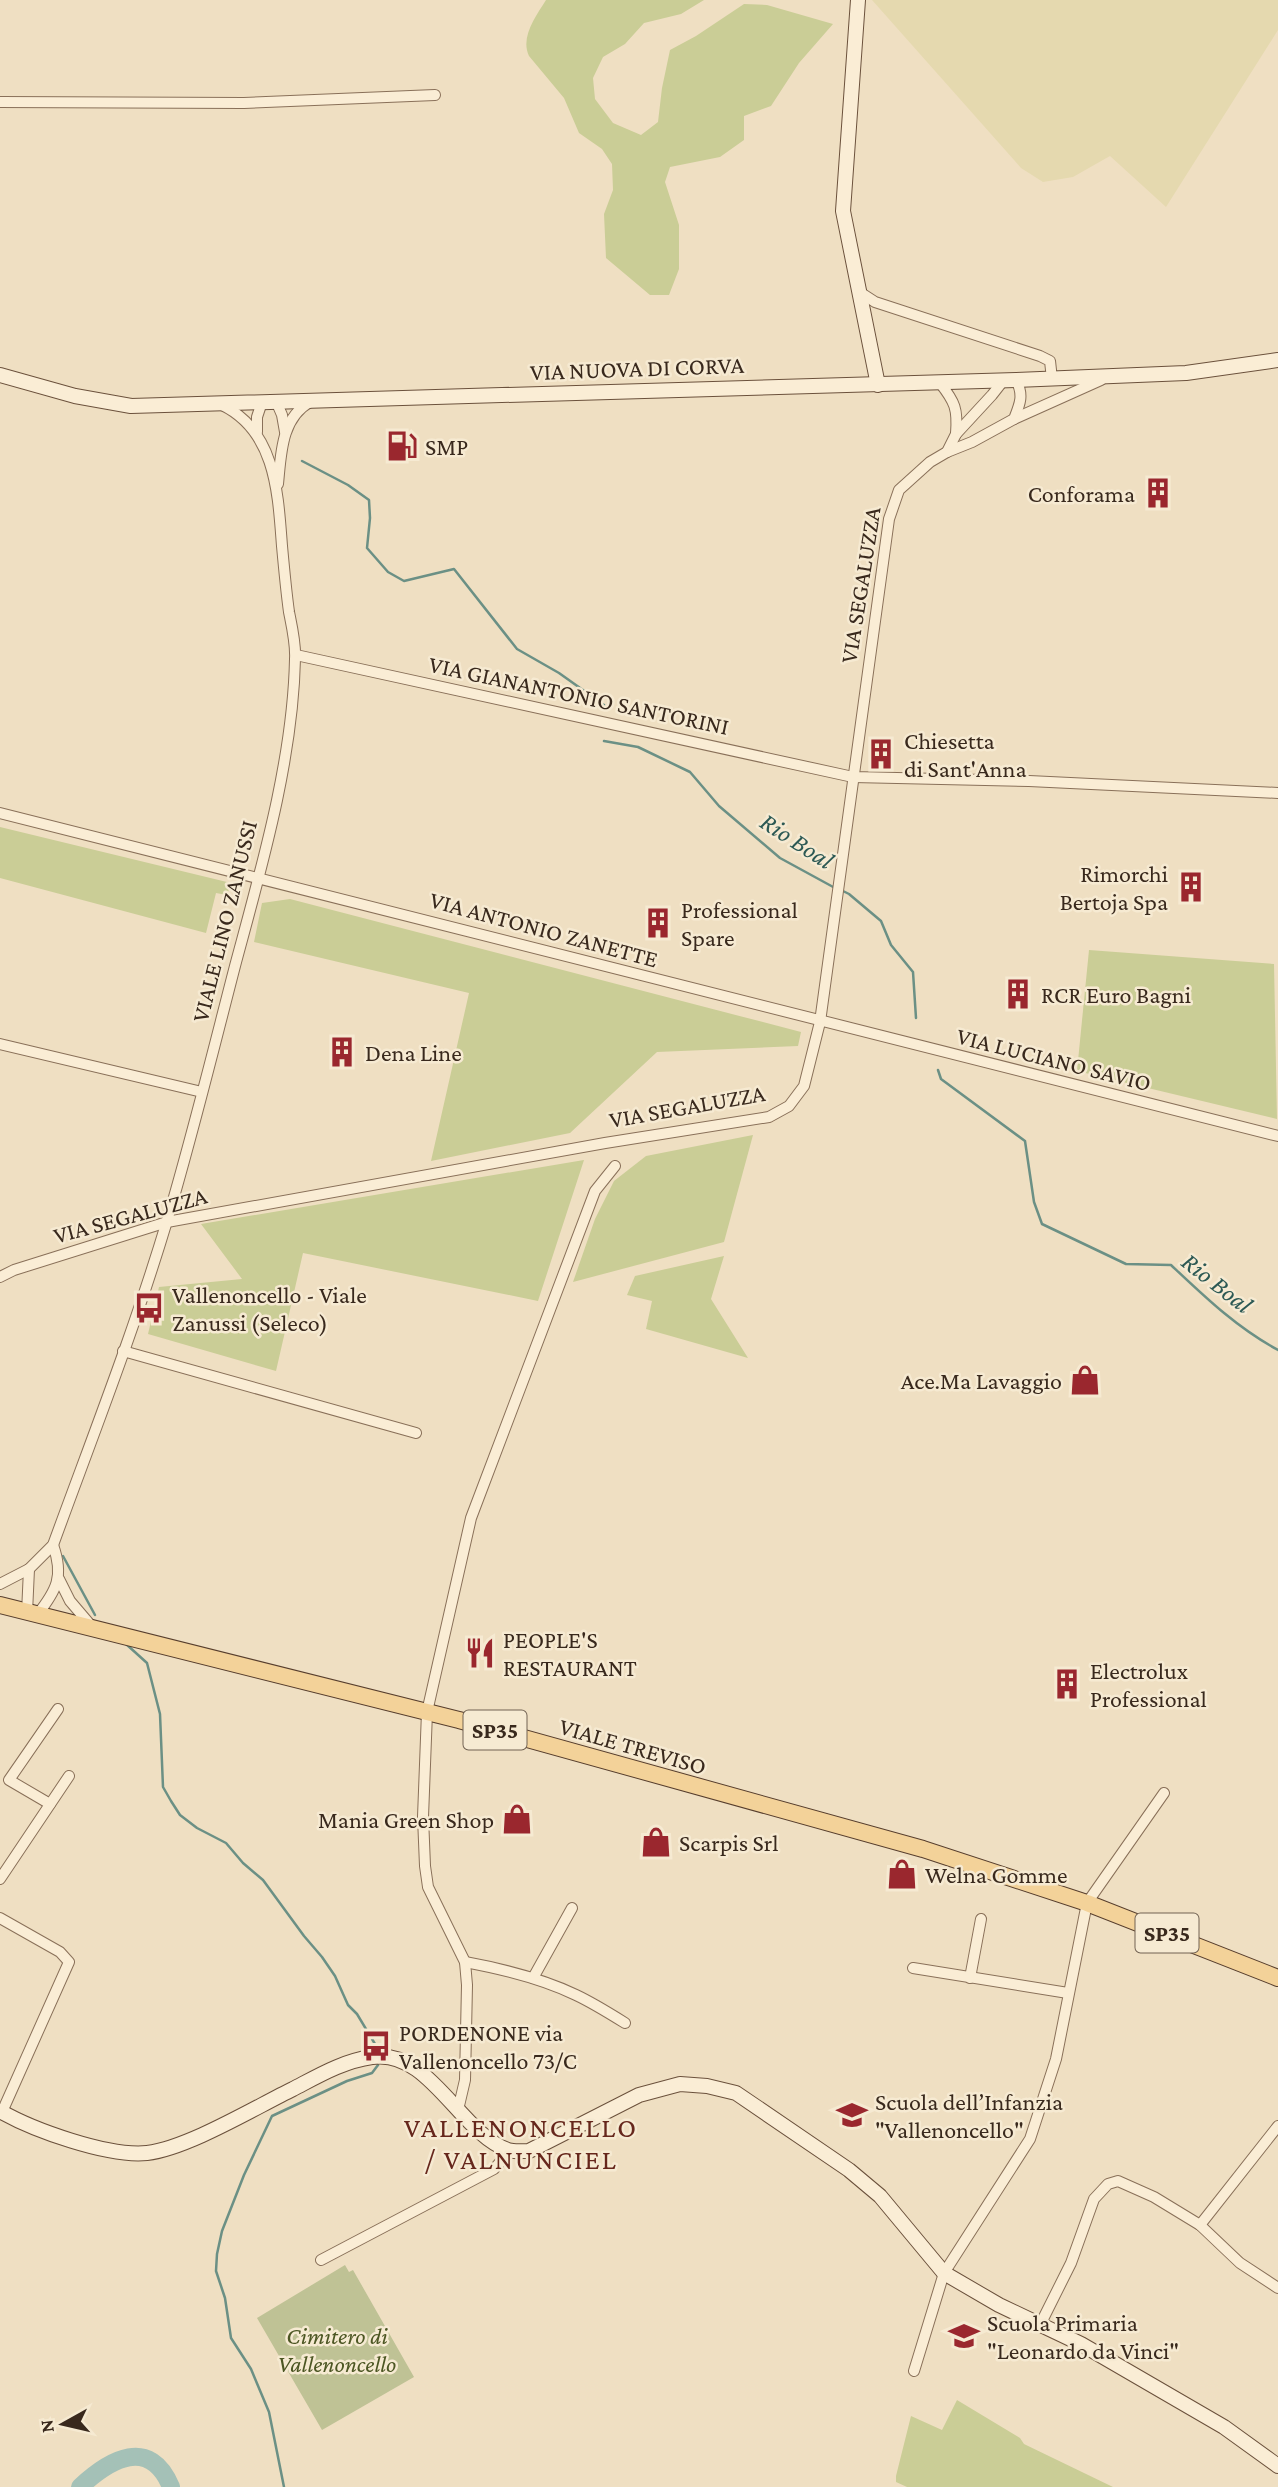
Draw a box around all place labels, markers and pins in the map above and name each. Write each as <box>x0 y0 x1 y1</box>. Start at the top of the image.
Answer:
fuel station icon: SMP <box>385 429 419 463</box>
place label: SMP <box>425 433 468 460</box>
building icon: Conforama <box>1141 476 1175 510</box>
place label: Conforama <box>1028 480 1135 507</box>
place label: Chiesetta di Sant'Anna <box>904 727 1026 782</box>
building icon: Chiesetta di Sant'Anna <box>864 737 898 771</box>
place label: Rimorchi Bertoja Spa <box>1060 860 1168 915</box>
building icon: Rimorchi Bertoja Spa <box>1174 870 1208 904</box>
place label: Professional Spare <box>681 896 798 951</box>
building icon: Professional Spare <box>641 906 675 940</box>
building icon: RCR Euro Bagni <box>1001 977 1035 1011</box>
place label: RCR Euro Bagni <box>1041 981 1191 1008</box>
building icon: Dena Line <box>325 1035 359 1069</box>
place label: Dena Line <box>365 1039 462 1066</box>
place label: Vallenoncello - Viale Zanussi (Seleco) <box>172 1281 367 1337</box>
bus stop icon: Vallenoncello - Viale Zanussi (Seleco) <box>132 1291 166 1325</box>
shop icon: Ace.Ma Lavaggio <box>1068 1363 1102 1397</box>
place label: Ace.Ma Lavaggio <box>901 1367 1062 1394</box>
place label: PEOPLE'S RESTAURANT <box>503 1626 637 1681</box>
restaurant icon: PEOPLE'S RESTAURANT <box>463 1636 497 1670</box>
place label: Electrolux Professional <box>1090 1657 1207 1712</box>
building icon: Electrolux Professional <box>1050 1667 1084 1701</box>
shop icon: Mania Green Shop <box>500 1802 534 1836</box>
place label: Mania Green Shop <box>318 1806 494 1833</box>
shop icon: Scarpis Srl <box>639 1825 673 1859</box>
place label: Scarpis Srl <box>679 1829 779 1856</box>
shop icon: Welna Gomme <box>885 1857 919 1891</box>
place label: Welna Gomme <box>925 1861 1068 1888</box>
place label: PORDENONE via Vallenoncello 73/C <box>399 2019 577 2074</box>
bus stop icon: PORDENONE via Vallenoncello 73/C <box>359 2029 393 2063</box>
place label: Scuola dell’Infanzia "Vallenoncello" <box>875 2088 1063 2143</box>
school or university icon: Scuola dell’Infanzia "Vallenoncello" <box>835 2098 869 2132</box>
place label: Scuola Primaria "Leonardo da Vinci" <box>987 2309 1179 2364</box>
school or university icon: Scuola Primaria "Leonardo da Vinci" <box>947 2319 981 2353</box>

